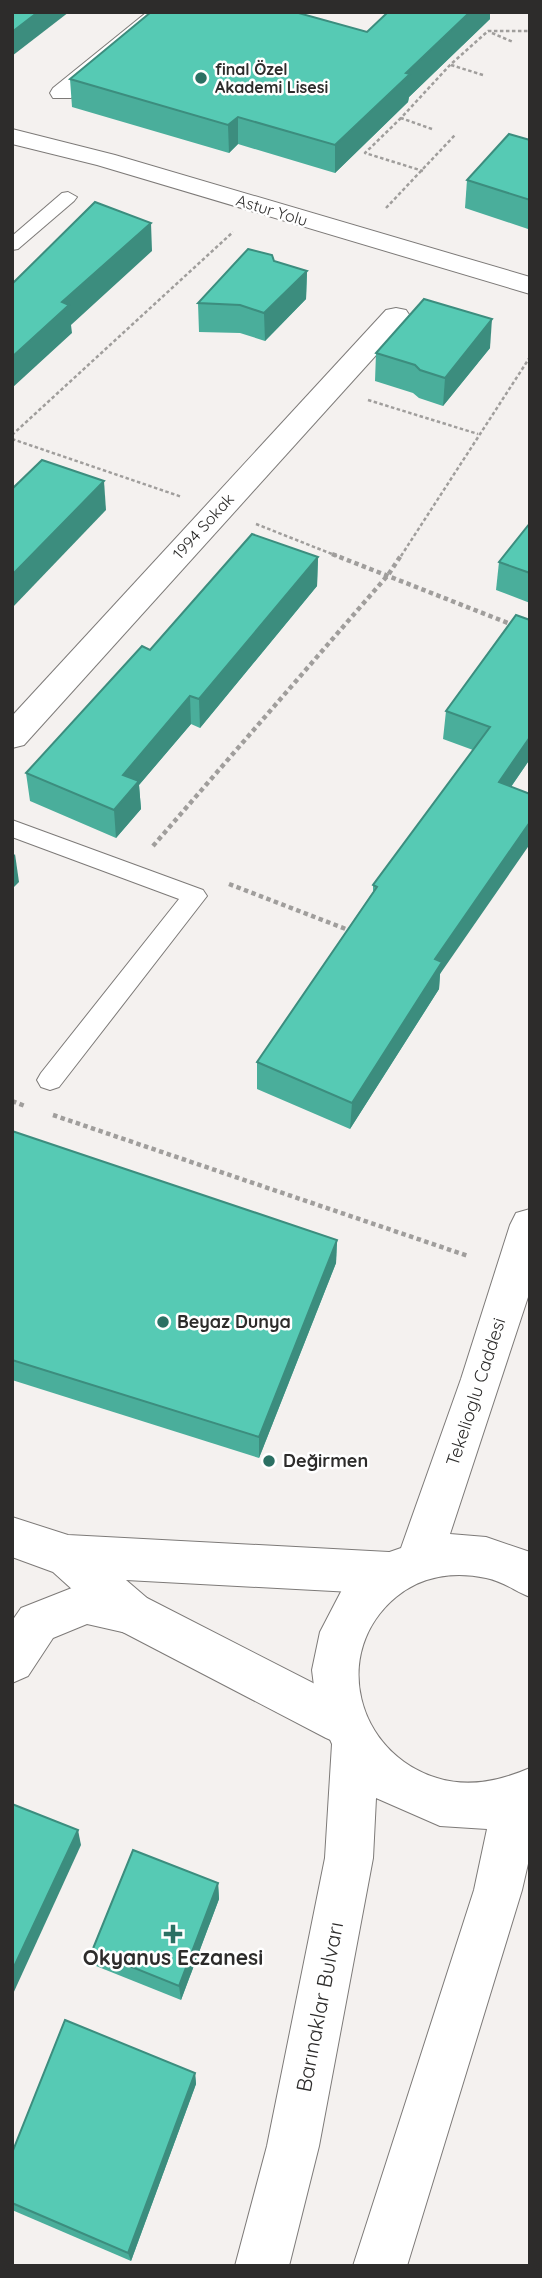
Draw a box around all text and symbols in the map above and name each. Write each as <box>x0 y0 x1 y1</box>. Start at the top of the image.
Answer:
place label: final Özel Akademi Lisesi <box>215 59 328 97</box>
marker: final Özel Akademi Lisesi <box>193 70 209 86</box>
street label: Astur Yolu <box>234 190 310 230</box>
street label: 1994 Sokak <box>168 489 238 563</box>
place label: Beyaz Dunya <box>177 1310 291 1333</box>
marker: Beyaz Dunya <box>155 1314 171 1330</box>
street label: Tekelioglu Caddesi <box>441 1315 510 1469</box>
place label: Değirmen <box>283 1449 368 1472</box>
marker: Değirmen <box>261 1453 277 1469</box>
street label: Barınaklar Bulvarı <box>290 1920 348 2094</box>
marker: Okyanus Eczanesi <box>165 1926 181 1942</box>
place label: Okyanus Eczanesi <box>83 1944 263 1970</box>

